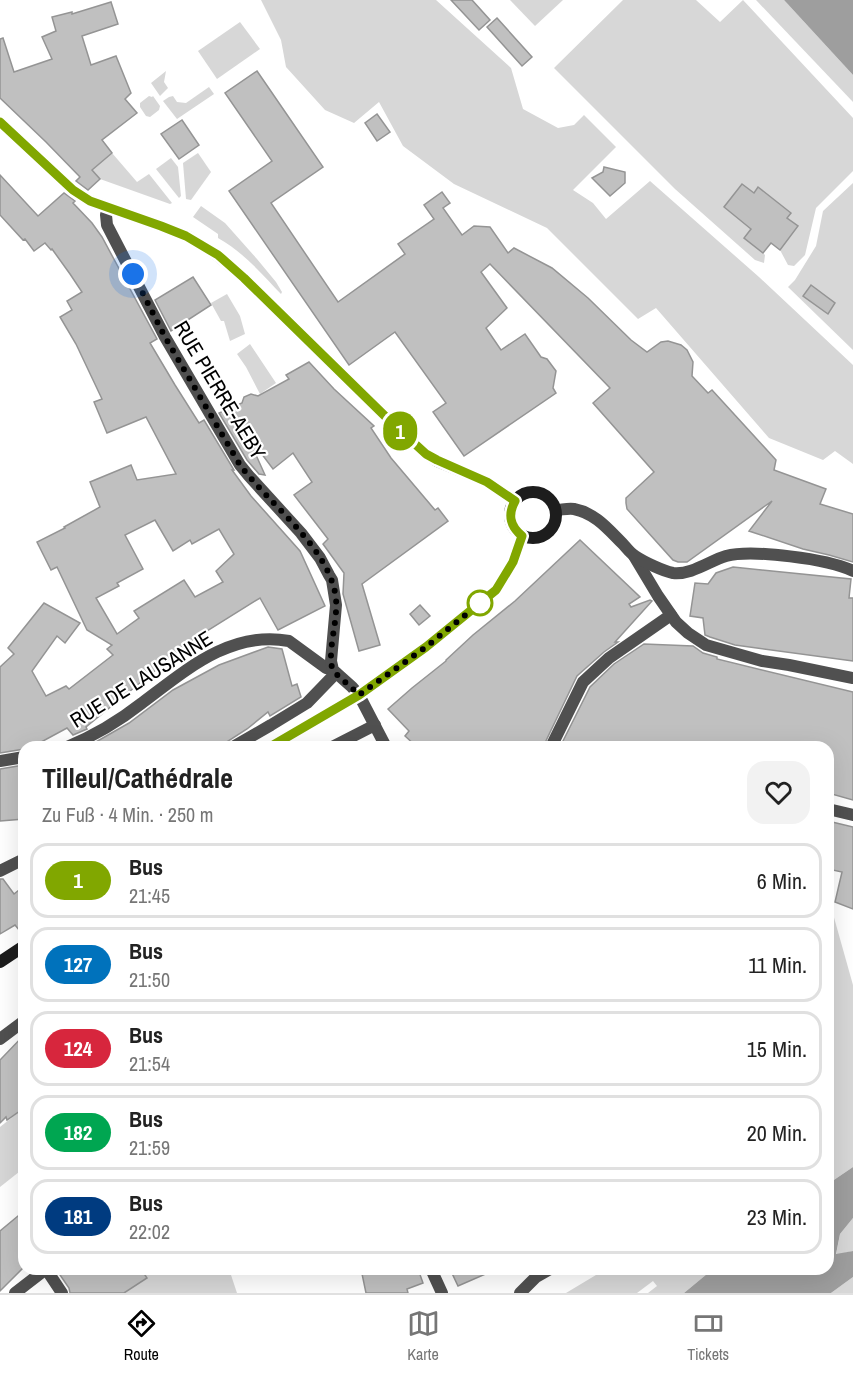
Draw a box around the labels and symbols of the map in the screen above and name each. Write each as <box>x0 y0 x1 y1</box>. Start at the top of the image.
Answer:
your location <box>118 259 148 289</box>
street label: RUE PIERRE-AEBY <box>167 315 273 465</box>
line badge: 1 <box>380 412 420 450</box>
unlabelled marker <box>467 590 493 616</box>
street label: RUE DE LAUSANNE <box>64 624 218 734</box>

